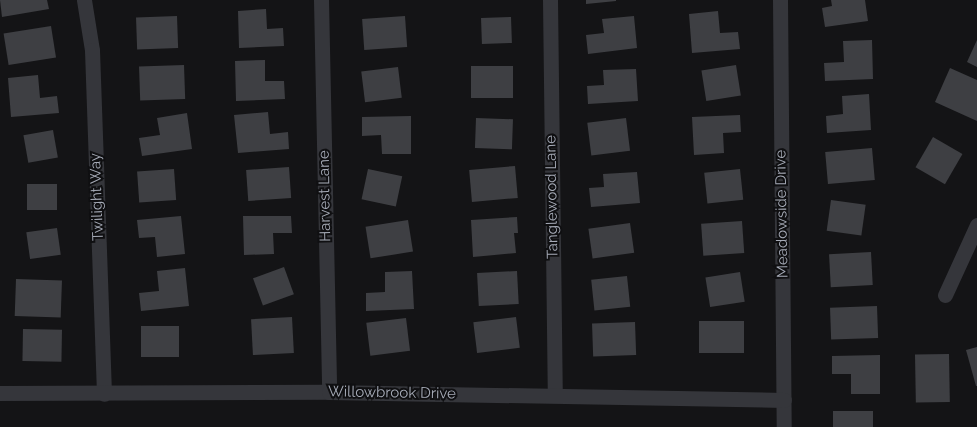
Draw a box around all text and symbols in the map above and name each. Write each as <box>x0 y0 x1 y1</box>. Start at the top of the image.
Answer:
street label: Tanglewood Lane <box>542 135 562 259</box>
street label: Harvest Lane <box>315 150 335 242</box>
street label: Meadowside Drive <box>772 150 792 278</box>
street label: Twilight Way <box>86 152 108 242</box>
street label: Willowbrook Drive <box>328 383 456 403</box>

